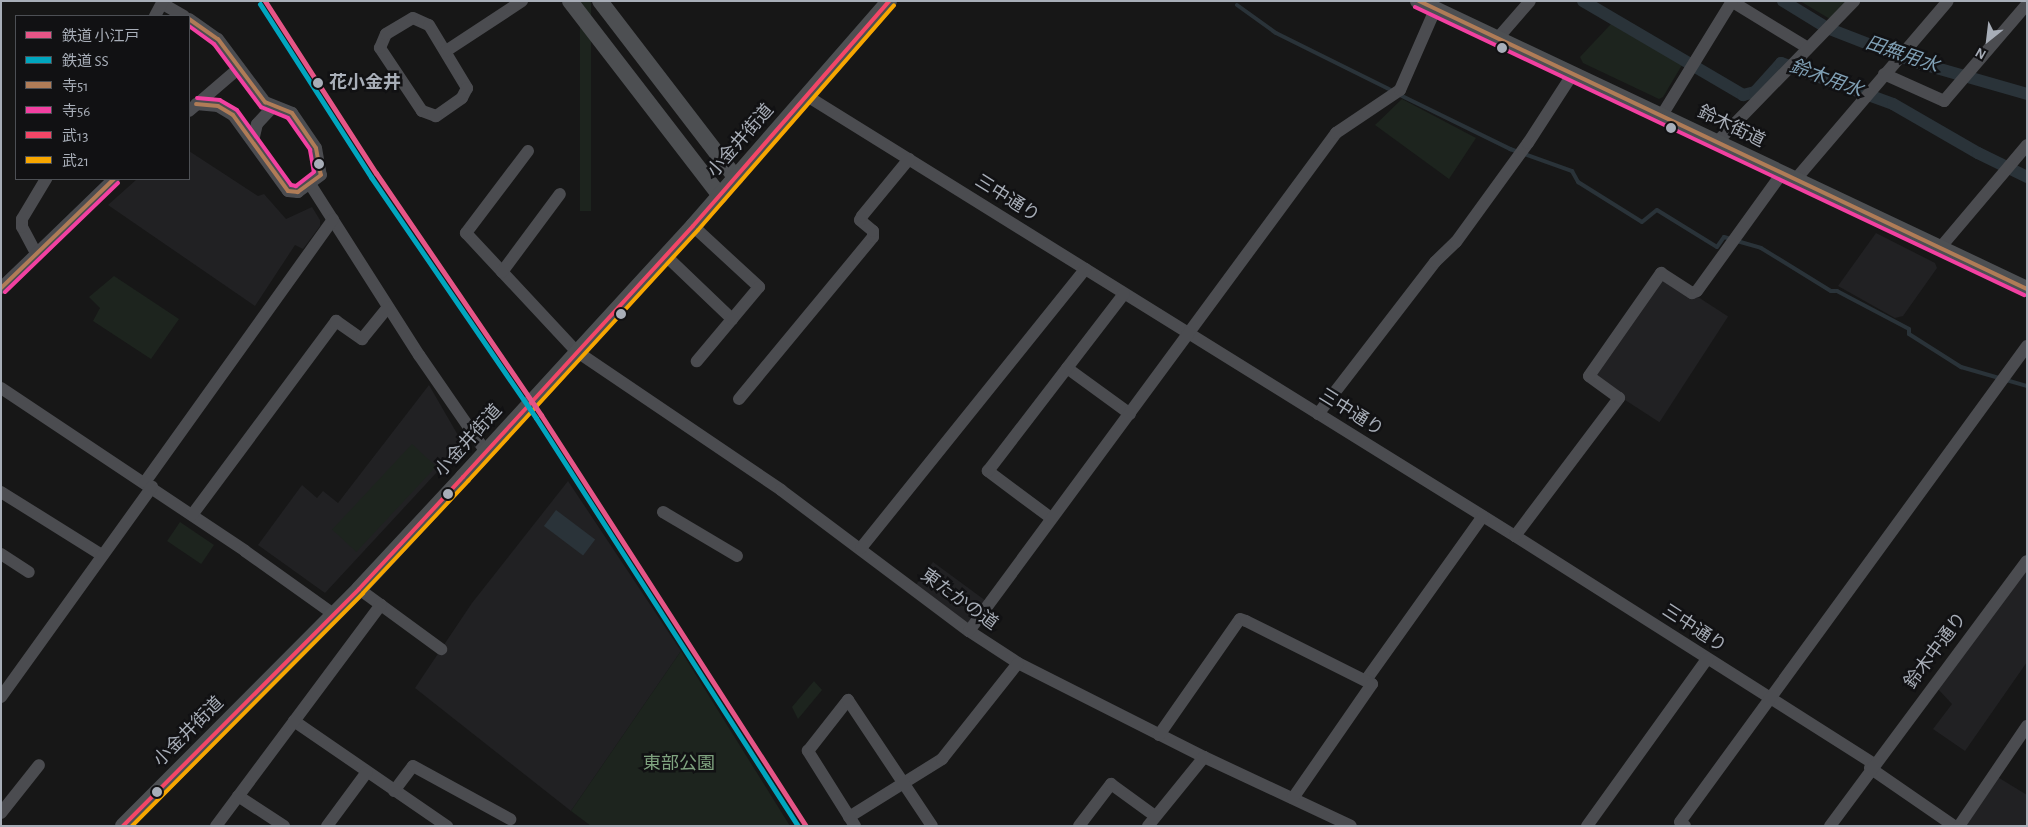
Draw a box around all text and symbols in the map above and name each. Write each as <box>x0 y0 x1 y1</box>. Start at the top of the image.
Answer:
legend <box>15 15 190 180</box>
north arrow <box>1963 15 2013 65</box>
text: 鉄道 小江戸 <box>62 29 139 44</box>
water label: 田無用水 <box>1862 32 1942 78</box>
unlabelled marker <box>1497 43 1507 53</box>
text: N <box>1973 45 1988 62</box>
text: 鉄道 SS <box>62 54 109 69</box>
water label: 鈴木用水 <box>1786 55 1866 103</box>
place label: 花小金井 <box>329 72 401 94</box>
marker: 花小金井 <box>311 76 325 90</box>
text: 寺51 <box>62 79 88 94</box>
street label: 小金井街道 <box>703 100 779 182</box>
street label: 鈴木街道 <box>1694 102 1768 152</box>
text: 寺56 <box>62 104 90 119</box>
unlabelled marker <box>1666 123 1676 133</box>
text: 武13 <box>62 129 88 144</box>
text: 武21 <box>62 154 89 169</box>
unlabelled marker <box>314 159 324 169</box>
street label: 三中通り <box>971 171 1043 227</box>
unlabelled marker <box>616 309 626 319</box>
street label: 三中通り <box>1315 385 1387 441</box>
street label: 小金井街道 <box>431 400 507 482</box>
unlabelled marker <box>443 489 453 499</box>
street label: 東たかの道 <box>916 565 1002 635</box>
street label: 三中通り <box>1658 600 1730 658</box>
street label: 鈴木中通り <box>1900 609 1972 693</box>
street label: 小金井街道 <box>150 693 228 771</box>
park label: 東部公園 <box>643 753 715 775</box>
unlabelled marker <box>152 787 162 797</box>

